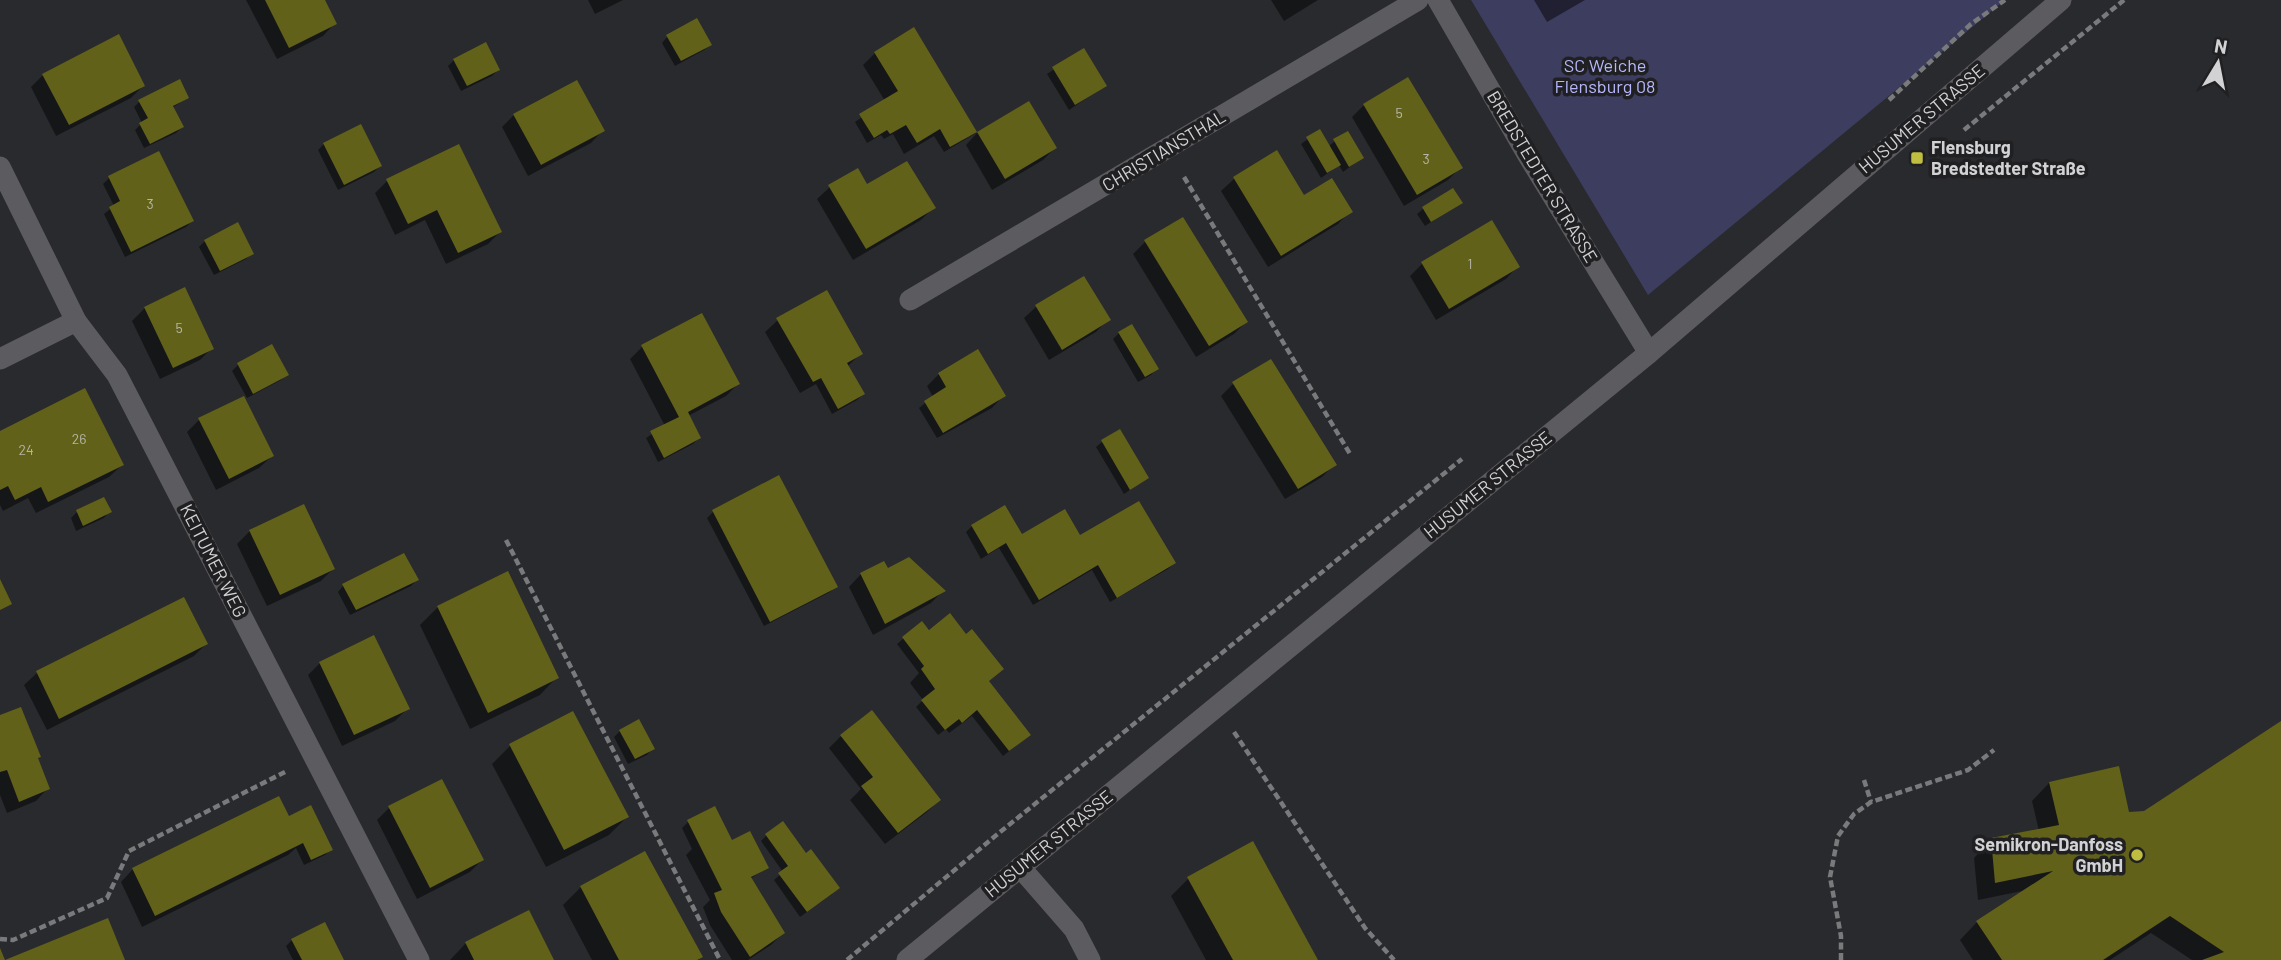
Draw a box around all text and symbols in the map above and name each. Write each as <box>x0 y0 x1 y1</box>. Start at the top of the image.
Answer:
north arrow <box>2183 28 2253 98</box>
text: N <box>2213 33 2229 58</box>
park label: SC Weiche Flensburg 08 <box>1555 54 1655 97</box>
street label: HUSUMER STRASSE <box>1854 59 1989 178</box>
street label: BREDSTEDTER STRASSE <box>1483 87 1603 266</box>
house number: 5 <box>1395 104 1403 121</box>
street label: CHRISTIANSTHAL <box>1098 105 1229 196</box>
place label: Flensburg Bredstedter Straße <box>1931 136 2086 179</box>
house number: 3 <box>1422 150 1430 167</box>
marker: Flensburg Bredstedter Straße <box>1909 150 1925 166</box>
house number: 3 <box>146 195 154 212</box>
house number: 1 <box>1468 255 1472 272</box>
house number: 5 <box>175 319 183 336</box>
street label: HUSUMER STRASSE <box>1419 426 1556 543</box>
house number: 26 <box>72 430 86 447</box>
house number: 24 <box>18 441 34 458</box>
street label: KEITUMER WEG <box>176 500 252 621</box>
street label: HUSUMER STRASSE <box>980 785 1117 902</box>
place label: Semikron-Danfoss GmbH <box>1975 833 2123 876</box>
marker: Semikron-Danfoss GmbH <box>2129 847 2145 863</box>

